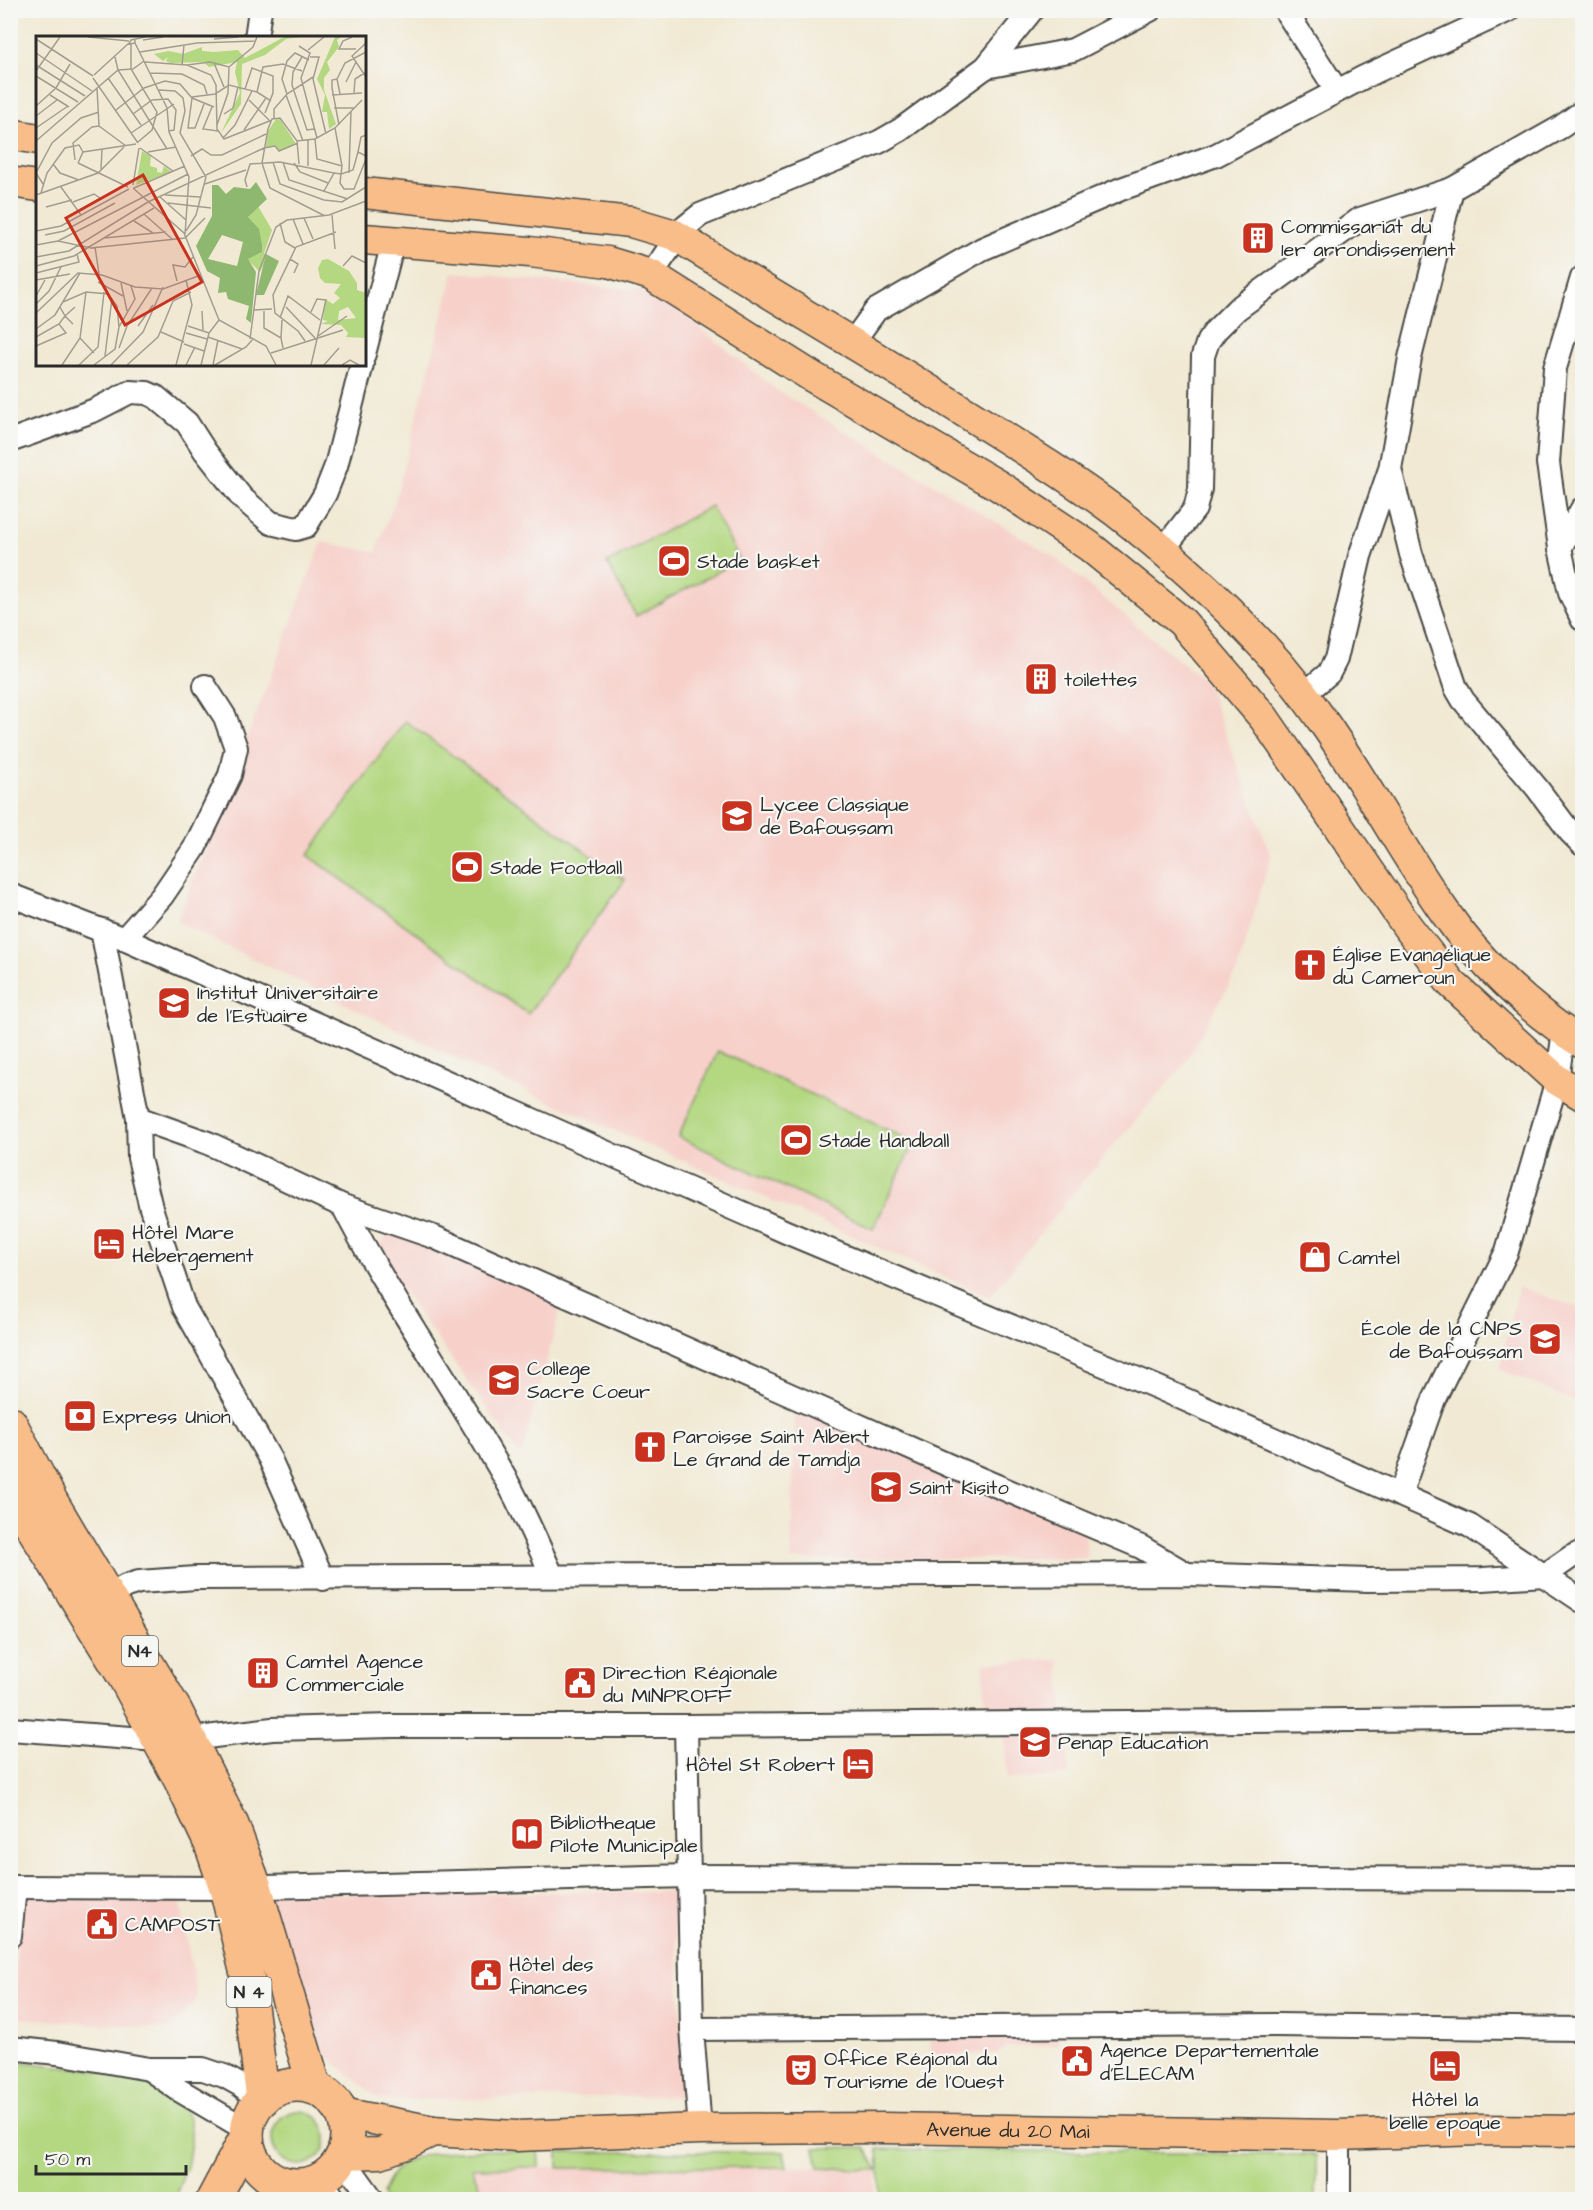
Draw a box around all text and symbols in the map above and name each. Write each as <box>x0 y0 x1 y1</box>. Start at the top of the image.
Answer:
inset map <box>36 36 366 366</box>
place label: Commissariat du 1er arrondissement <box>1281 213 1456 264</box>
building icon: Commissariat du 1er arrondissement <box>1240 220 1276 256</box>
sports icon: Stade basket <box>656 543 692 579</box>
place label: Stade basket <box>697 548 820 576</box>
building icon: toilettes <box>1023 661 1059 697</box>
place label: toilettes <box>1064 666 1137 694</box>
place label: Lycee Classique de Bafoussam <box>760 791 909 842</box>
school or university icon: Lycee Classique de Bafoussam <box>719 798 755 834</box>
sports icon: Stade Football <box>449 849 485 885</box>
place label: Stade Football <box>490 854 622 882</box>
place label: Église Evangélique du Cameroun <box>1333 941 1491 992</box>
church icon: Église Evangélique du Cameroun <box>1292 947 1328 983</box>
place label: Institut Universitaire de l'Estuaire <box>197 979 378 1030</box>
school or university icon: Institut Universitaire de l'Estuaire <box>156 985 192 1021</box>
sports icon: Stade Handball <box>778 1122 814 1158</box>
place label: Stade Handball <box>819 1127 949 1155</box>
place label: Hôtel Mare Hebergement <box>132 1219 254 1271</box>
hotel icon: Hôtel Mare Hebergement <box>91 1226 127 1262</box>
shop icon: Camtel <box>1297 1239 1333 1275</box>
place label: Camtel <box>1338 1244 1400 1272</box>
place label: École de la CNPS de Bafoussam <box>1362 1315 1522 1366</box>
school or university icon: École de la CNPS de Bafoussam <box>1527 1321 1563 1357</box>
place label: College Sacre Coeur <box>527 1355 650 1406</box>
school or university icon: College Sacre Coeur <box>486 1362 522 1398</box>
bank icon: Express Union <box>62 1398 98 1434</box>
place label: Express Union <box>103 1403 231 1431</box>
place label: Paroisse Saint Albert Le Grand de Tamdja <box>673 1423 869 1474</box>
church icon: Paroisse Saint Albert Le Grand de Tamdja <box>632 1429 668 1465</box>
school or university icon: Saint Kisito <box>868 1469 904 1505</box>
place label: Saint Kisito <box>909 1474 1009 1502</box>
road number: N4 <box>122 1636 158 1666</box>
place label: Camtel Agence Commerciale <box>286 1648 424 1699</box>
building icon: Camtel Agence Commerciale <box>245 1655 281 1691</box>
place label: Direction Régionale du MINPROFF <box>603 1659 778 1710</box>
public building icon: Direction Régionale du MINPROFF <box>562 1665 598 1701</box>
school or university icon: Penap Education <box>1017 1724 1053 1760</box>
place label: Penap Education <box>1058 1729 1208 1757</box>
hotel icon: Hôtel St Robert <box>840 1746 876 1782</box>
place label: Hôtel St Robert <box>686 1751 835 1779</box>
place label: Bibliotheque Pilote Municipale <box>550 1809 698 1860</box>
library icon: Bibliotheque Pilote Municipale <box>509 1816 545 1852</box>
public building icon: CAMPOST <box>84 1906 120 1942</box>
place label: CAMPOST <box>125 1911 221 1939</box>
place label: Hôtel des finances <box>509 1951 594 2002</box>
public building icon: Hôtel des finances <box>468 1957 504 1993</box>
road number: N 4 <box>226 1977 272 2007</box>
place label: Agence Departementale d'ELECAM <box>1100 2037 1319 2088</box>
public building icon: Agence Departementale d'ELECAM <box>1059 2043 1095 2079</box>
place label: Office Régional du Tourisme de l'Ouest <box>824 2045 1004 2096</box>
hotel icon: Hôtel la belle epoque <box>1427 2048 1463 2084</box>
theatre icon: Office Régional du Tourisme de l'Ouest <box>783 2052 819 2088</box>
place label: Hôtel la belle epoque <box>1389 2086 1501 2137</box>
street label: Avenue du 20 Mai <box>926 2116 1090 2146</box>
scale bar <box>36 2138 186 2176</box>
text: 50 m <box>45 2147 90 2172</box>

